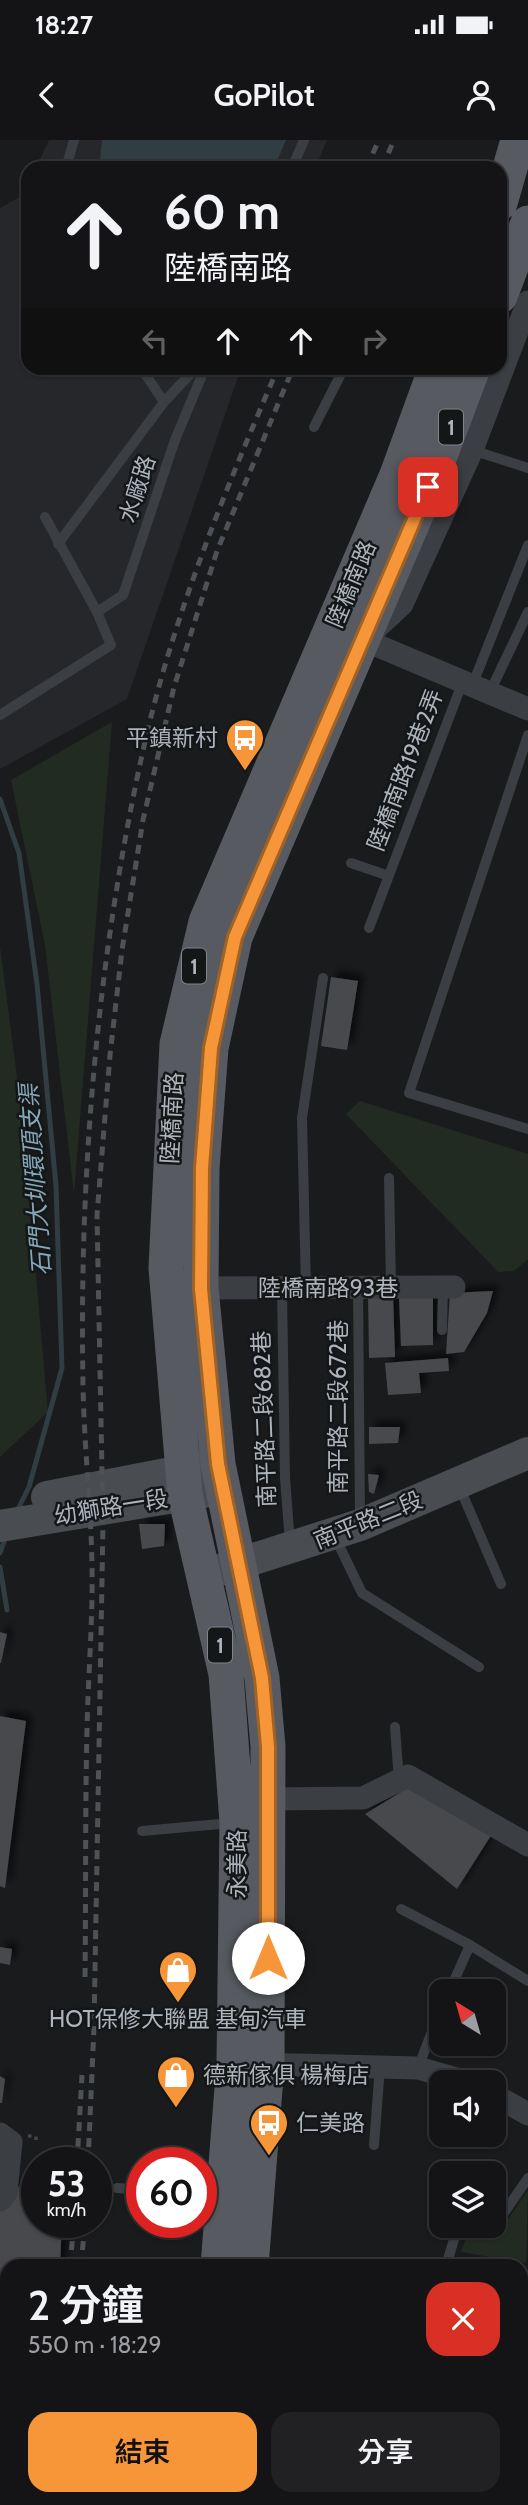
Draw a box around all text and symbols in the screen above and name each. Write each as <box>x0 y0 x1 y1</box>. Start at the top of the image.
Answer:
text: 18:27 <box>35 9 93 41</box>
text: GoPilot <box>213 75 315 114</box>
icon: back <box>28 76 66 114</box>
icon: person <box>462 76 500 114</box>
text: 60 m <box>164 182 280 241</box>
icon: ahead <box>49 189 140 280</box>
text: 陸橋南路 <box>164 248 292 287</box>
icon: left <box>136 322 174 360</box>
icon: ahead <box>209 322 247 360</box>
icon: ahead <box>282 322 320 360</box>
icon: right <box>355 322 393 360</box>
road number: 1 <box>439 410 463 444</box>
street label: 水廠路 <box>113 452 161 526</box>
pin <box>398 457 458 517</box>
icon: arrive <box>409 468 447 506</box>
street label: 陸橋南路 <box>320 536 382 632</box>
street label: 陸橋南路19巷2弄 <box>361 685 449 855</box>
bus stop icon: 平鎮新村 <box>224 717 266 772</box>
place label: 平鎮新村 <box>126 724 218 752</box>
road number: 1 <box>182 948 206 984</box>
street label: 陸橋南路 <box>156 1071 188 1165</box>
water label: 石門大圳環頂支渠 <box>14 1080 56 1277</box>
street label: 陸橋南路93巷 <box>258 1274 398 1302</box>
street label: 南平路二段672巷 <box>324 1320 352 1494</box>
street label: 南平路二段682巷 <box>247 1330 281 1508</box>
street label: 幼獅路一段 <box>52 1484 170 1530</box>
street label: 南平路二段 <box>309 1485 427 1555</box>
road number: 1 <box>208 1628 232 1662</box>
street label: 永美路 <box>223 1830 251 1899</box>
position arrow <box>231 1921 305 1995</box>
shop icon: HOT保修大聯盟 基甸汽車 <box>157 1949 199 2004</box>
north arrow <box>429 1979 506 2056</box>
map controls <box>429 1979 506 2238</box>
place label: HOT保修大聯盟 基甸汽車 <box>49 2005 307 2033</box>
shop icon: 德新傢俱 楊梅店 <box>155 2054 197 2109</box>
place label: 德新傢俱 楊梅店 <box>203 2061 369 2089</box>
button: sound <box>429 2070 506 2147</box>
bus stop icon: 仁美路 <box>248 2102 290 2157</box>
place label: 仁美路 <box>296 2109 365 2137</box>
speed limit sign: 60 <box>126 2147 217 2238</box>
button: layers <box>429 2161 506 2238</box>
text: 53 <box>48 2162 85 2205</box>
text: km/h <box>47 2199 86 2221</box>
text: 2 分鐘 <box>28 2279 144 2331</box>
button: close <box>426 2282 500 2356</box>
text: 550 m · 18:29 <box>28 2331 161 2359</box>
button: 結束 <box>28 2412 257 2492</box>
button: 分享 <box>271 2412 500 2492</box>

